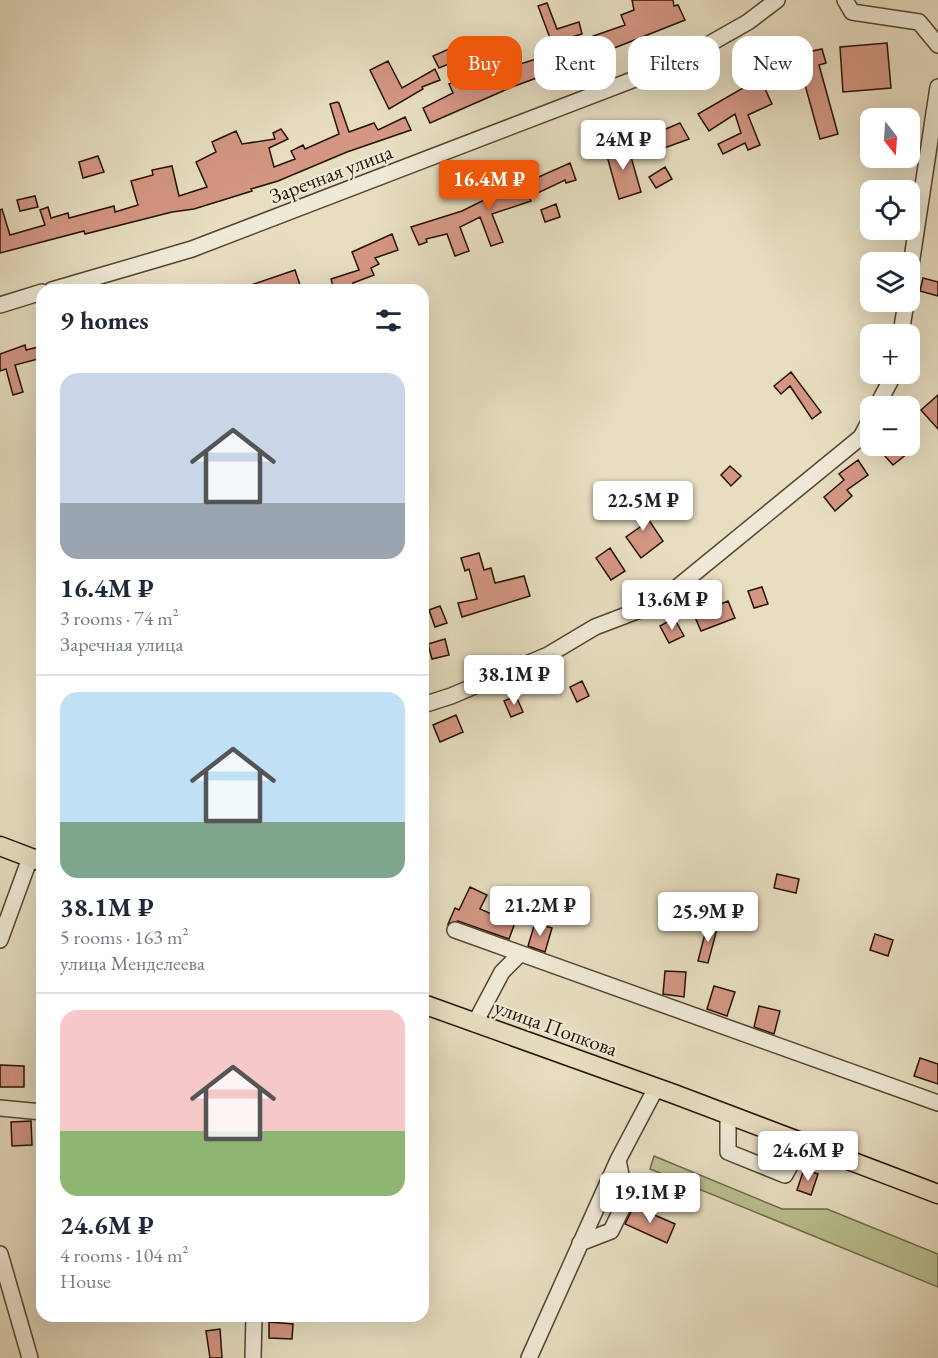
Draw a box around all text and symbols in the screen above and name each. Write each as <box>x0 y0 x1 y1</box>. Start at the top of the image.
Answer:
chip: Buy <box>447 36 522 90</box>
chip: Rent <box>534 36 616 90</box>
chip: Filters <box>628 36 720 90</box>
chip: New <box>732 36 813 90</box>
north arrow <box>860 108 920 168</box>
map controls <box>860 108 920 456</box>
pin: 24M ₽ <box>581 120 665 171</box>
text: 24M ₽ <box>595 126 651 152</box>
street label: Заречная улица <box>266 137 397 209</box>
pin: 16.4M ₽ <box>434 160 544 211</box>
text: 16.4M ₽ <box>453 166 525 192</box>
button: locate <box>860 180 920 240</box>
button: layers <box>860 252 920 312</box>
text: 9 homes <box>60 303 149 337</box>
icon: filters <box>372 304 405 337</box>
button: + <box>860 324 920 384</box>
button: − <box>860 396 920 456</box>
icon: home <box>179 412 287 520</box>
pin: 22.5M ₽ <box>588 481 698 532</box>
text: 22.5M ₽ <box>607 487 679 513</box>
text: 16.4M ₽ <box>60 571 154 605</box>
pin: 13.6M ₽ <box>617 580 727 631</box>
text: 13.6M ₽ <box>636 586 708 612</box>
text: 3 rooms · 74 m² <box>60 605 179 631</box>
text: Заречная улица <box>60 631 183 657</box>
pin: 38.1M ₽ <box>459 655 569 706</box>
text: 38.1M ₽ <box>478 661 550 687</box>
icon: home <box>179 731 287 839</box>
pin: 21.2M ₽ <box>485 886 595 937</box>
text: 38.1M ₽ <box>60 890 154 924</box>
text: 21.2M ₽ <box>504 892 576 918</box>
pin: 25.9M ₽ <box>653 892 763 943</box>
text: 25.9M ₽ <box>672 898 744 924</box>
text: 5 rooms · 163 m² <box>60 924 188 950</box>
text: улица Менделеева <box>60 950 205 976</box>
street label: улица Попкова <box>491 993 622 1062</box>
icon: home <box>179 1049 287 1157</box>
pin: 24.6M ₽ <box>753 1131 863 1182</box>
text: 24.6M ₽ <box>772 1137 844 1163</box>
pin: 19.1M ₽ <box>595 1173 705 1224</box>
text: 19.1M ₽ <box>614 1179 686 1205</box>
text: 24.6M ₽ <box>60 1208 154 1242</box>
text: 4 rooms · 104 m² <box>60 1242 188 1268</box>
text: House <box>60 1268 111 1294</box>

